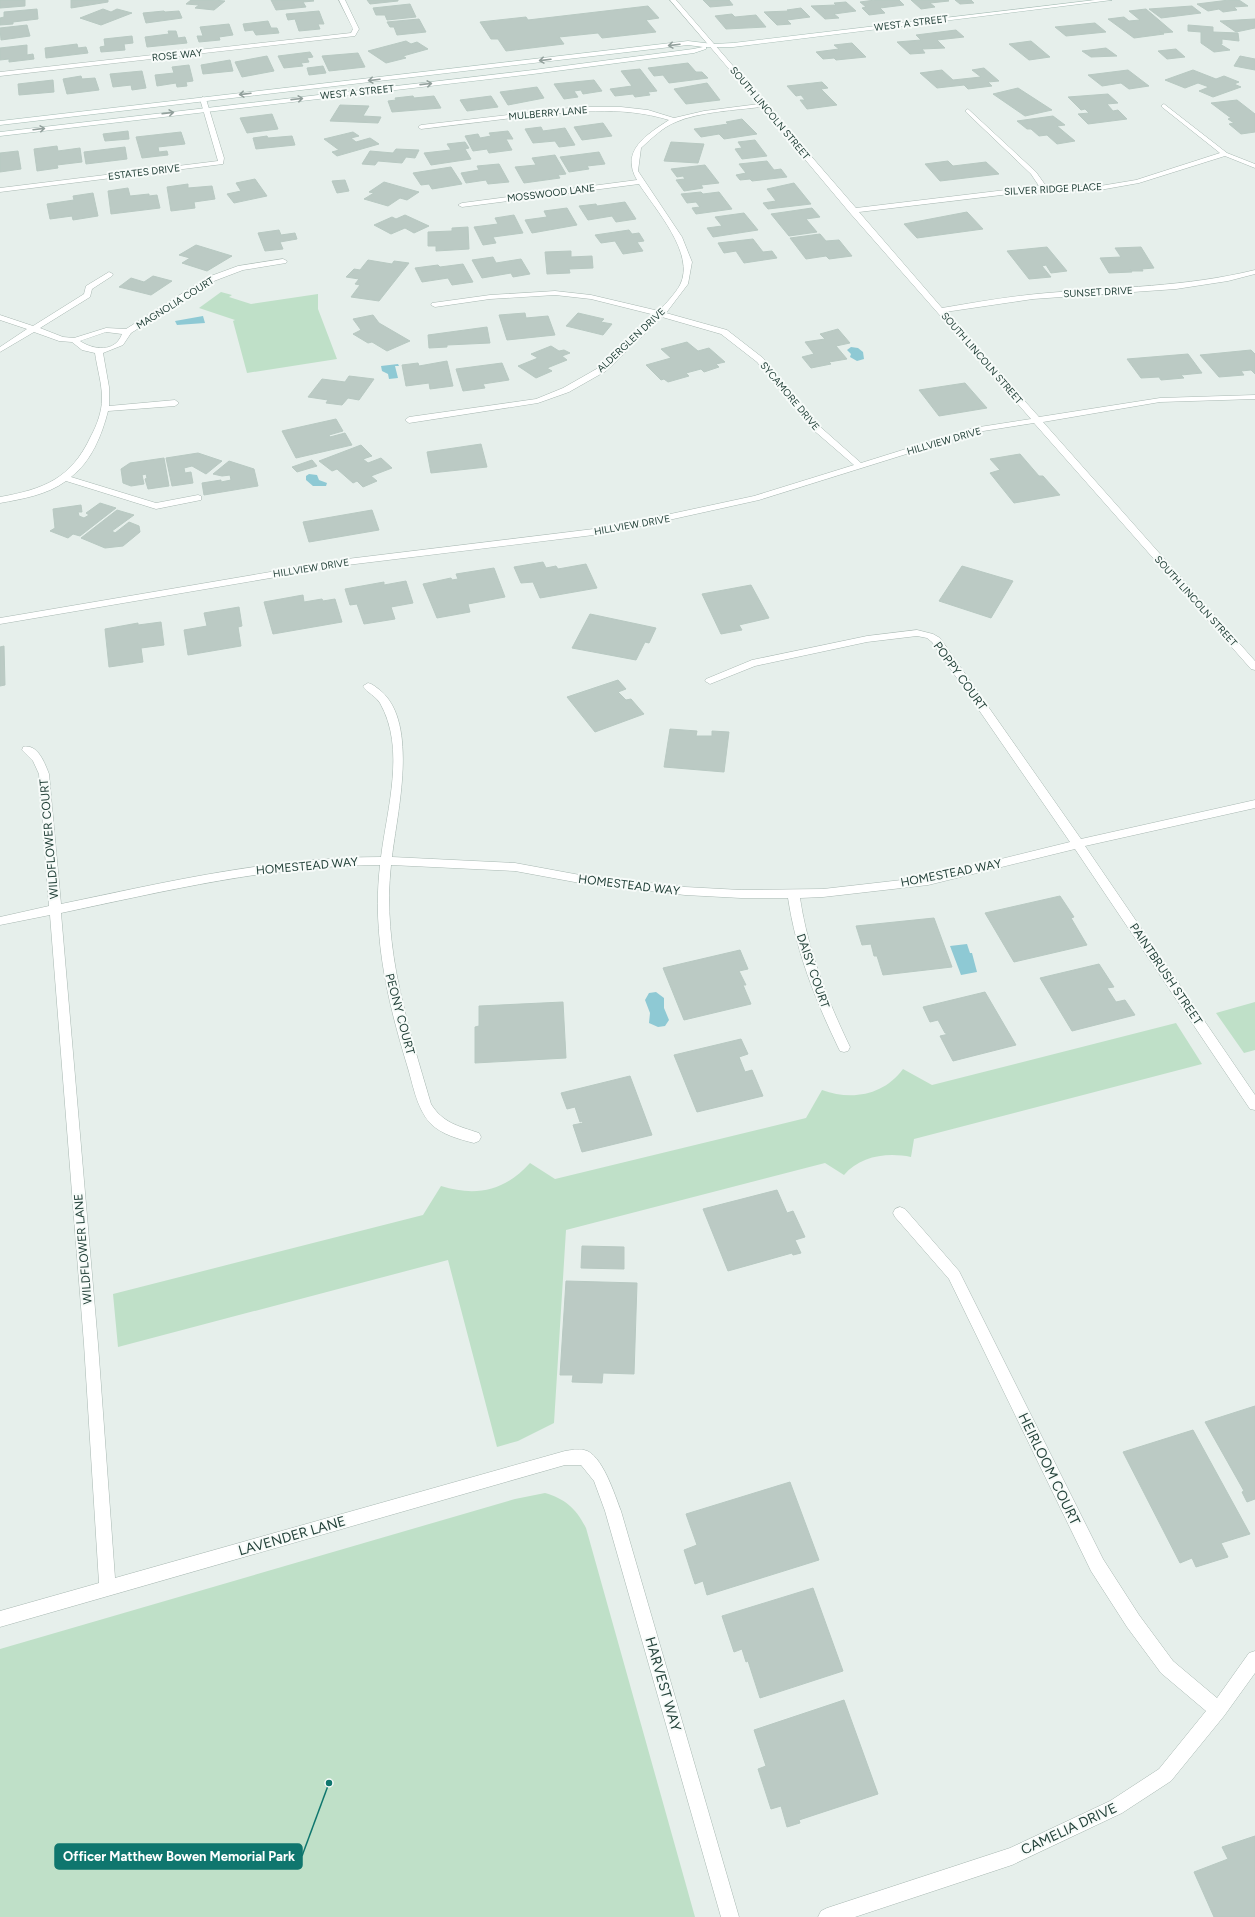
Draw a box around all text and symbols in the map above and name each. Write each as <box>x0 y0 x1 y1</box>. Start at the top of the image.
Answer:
street label: WEST A STREET <box>873 12 949 34</box>
one-way arrow <box>668 41 681 49</box>
street label: ROSE WAY <box>151 46 203 64</box>
one-way arrow <box>539 56 552 64</box>
street label: SOUTH LINCOLN STREET <box>727 64 813 163</box>
one-way arrow <box>368 76 381 83</box>
one-way arrow <box>419 80 432 88</box>
street label: WEST A STREET <box>319 82 395 102</box>
one-way arrow <box>239 91 252 98</box>
one-way arrow <box>290 95 303 103</box>
street label: MULBERRY LANE <box>508 103 588 123</box>
one-way arrow <box>161 110 174 117</box>
one-way arrow <box>32 126 45 133</box>
street label: ESTATES DRIVE <box>107 161 181 183</box>
street label: SILVER RIDGE PLACE <box>1004 180 1102 198</box>
street label: MOSSWOOD LANE <box>506 181 596 205</box>
street label: MAGNOLIA COURT <box>134 274 217 332</box>
street label: SUNSET DRIVE <box>1063 284 1133 300</box>
street label: ALDERGLEN DRIVE <box>594 305 668 375</box>
street label: SOUTH LINCOLN STREET <box>938 309 1026 407</box>
street label: SYCAMORE DRIVE <box>757 359 823 433</box>
street label: HILLVIEW DRIVE <box>905 424 983 458</box>
street label: HILLVIEW DRIVE <box>593 512 671 538</box>
street label: SOUTH LINCOLN STREET <box>1152 553 1241 649</box>
street label: HILLVIEW DRIVE <box>272 556 350 580</box>
street label: POPPY COURT <box>931 639 990 713</box>
street label: WILDFLOWER COURT <box>37 778 61 900</box>
street label: HOMESTEAD WAY <box>255 854 359 877</box>
street label: HOMESTEAD WAY <box>899 856 1003 890</box>
street label: HOMESTEAD WAY <box>577 872 681 898</box>
street label: PAINTBRUSH STREET <box>1127 921 1205 1028</box>
street label: DAISY COURT <box>794 932 832 1010</box>
street label: PEONY COURT <box>382 972 418 1056</box>
street label: WILDFLOWER LANE <box>71 1193 95 1305</box>
street label: HEIRLOOM COURT <box>1014 1410 1084 1528</box>
street label: LAVENDER LANE <box>236 1513 348 1559</box>
street label: HARVEST WAY <box>641 1635 685 1734</box>
street label: CAMELIA DRIVE <box>1018 1799 1120 1859</box>
callout: Officer Matthew Bowen Memorial Park <box>55 1844 302 1869</box>
text: Officer Matthew Bowen Memorial Park <box>63 1849 295 1864</box>

